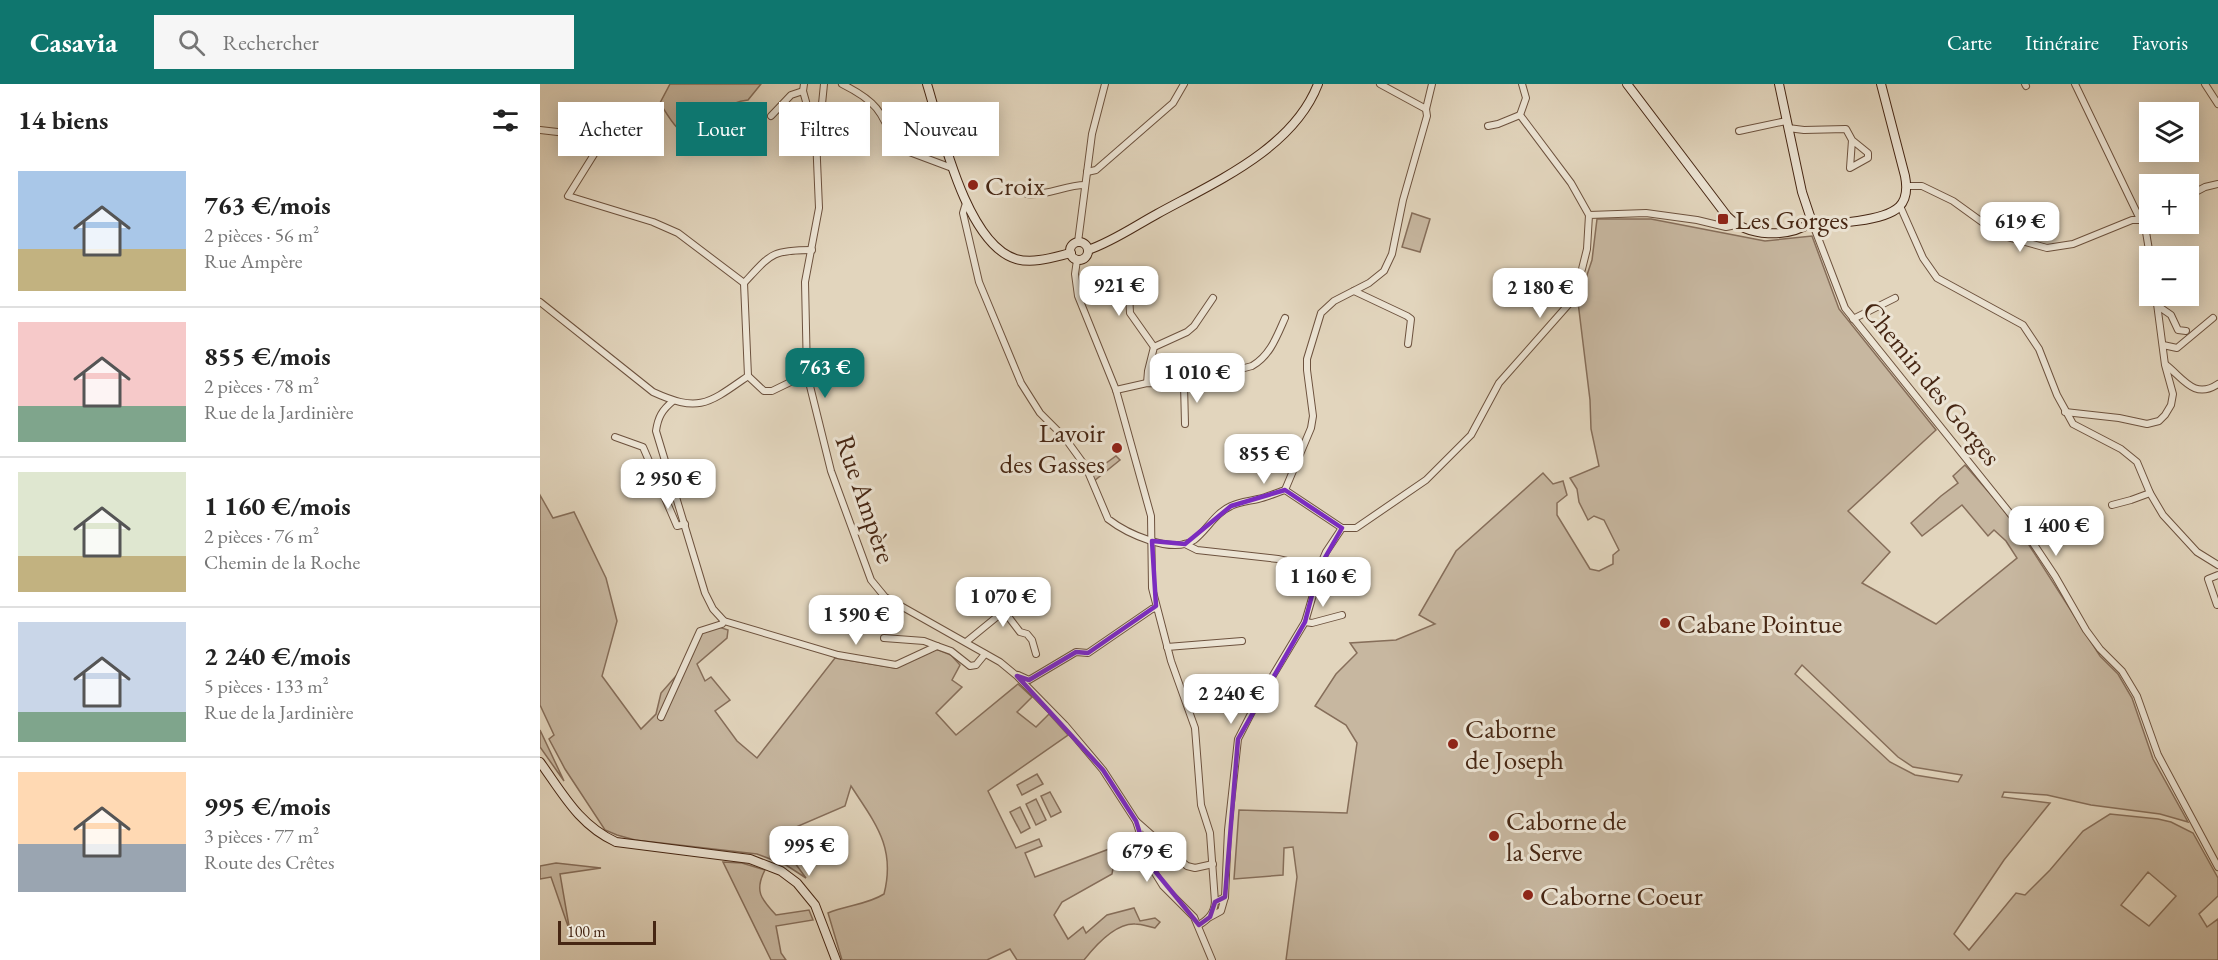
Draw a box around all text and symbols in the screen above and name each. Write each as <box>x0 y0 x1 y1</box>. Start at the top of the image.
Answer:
search box <box>154 15 574 69</box>
text: Casavia <box>30 24 118 60</box>
icon: search <box>175 26 208 59</box>
text: Rechercher <box>223 28 319 57</box>
text: Carte <box>1947 29 1992 56</box>
text: Itinéraire <box>2025 29 2099 56</box>
text: Favoris <box>2132 29 2188 56</box>
chip: Acheter <box>558 102 664 156</box>
chip: Louer <box>676 102 767 156</box>
chip: Filtres <box>779 102 870 156</box>
chip: Nouveau <box>882 102 999 156</box>
map controls <box>2139 102 2199 306</box>
button: layers <box>2139 102 2199 162</box>
text: 14 biens <box>18 103 108 137</box>
icon: filters <box>489 104 522 137</box>
place label: Croix <box>985 168 1045 203</box>
button: + <box>2139 174 2199 234</box>
marker: Croix <box>966 178 980 192</box>
text: 763 €/mois <box>204 188 331 222</box>
icon: home <box>66 195 138 267</box>
place label: Les Gorges <box>1735 202 1848 237</box>
pin: 619 € <box>1978 202 2062 253</box>
text: 619 € <box>1994 208 2046 234</box>
marker: Les Gorges <box>1716 212 1730 226</box>
text: 2 pièces · 56 m² <box>204 222 319 248</box>
button: − <box>2139 246 2199 306</box>
text: Rue Ampère <box>204 248 303 274</box>
pin: 921 € <box>1077 266 1161 317</box>
pin: 2 180 € <box>1485 268 1595 319</box>
text: 921 € <box>1093 272 1145 298</box>
text: 2 180 € <box>1507 274 1573 300</box>
street label: Chemin des Gorges <box>1855 293 2009 473</box>
text: 855 €/mois <box>204 339 331 373</box>
icon: home <box>66 346 138 418</box>
pin: 763 € <box>783 348 867 399</box>
pin: 1 010 € <box>1142 353 1252 404</box>
text: 763 € <box>799 354 851 380</box>
text: 1 010 € <box>1164 359 1230 385</box>
text: 2 pièces · 78 m² <box>204 373 319 399</box>
text: Rue de la Jardinière <box>204 399 354 425</box>
place label: Lavoir des Gasses <box>1000 415 1105 481</box>
street label: Rue Ampère <box>828 430 904 568</box>
pin: 855 € <box>1222 434 1306 485</box>
text: 855 € <box>1238 440 1290 466</box>
marker: Lavoir des Gasses <box>1110 441 1124 455</box>
pin: 2 950 € <box>613 459 723 510</box>
text: 2 950 € <box>635 465 701 491</box>
text: 1 160 €/mois <box>204 489 351 523</box>
icon: home <box>66 496 138 568</box>
pin: 1 400 € <box>2001 506 2111 557</box>
text: 1 400 € <box>2023 512 2089 538</box>
text: 2 pièces · 76 m² <box>204 523 319 549</box>
text: Chemin de la Roche <box>204 549 360 575</box>
pin: 1 160 € <box>1268 557 1378 608</box>
text: 1 160 € <box>1290 563 1356 589</box>
pin: 1 070 € <box>948 577 1058 628</box>
text: 1 070 € <box>970 583 1036 609</box>
pin: 1 590 € <box>801 595 911 646</box>
text: 1 590 € <box>823 601 889 627</box>
place label: Cabane Pointue <box>1677 606 1842 641</box>
marker: Cabane Pointue <box>1658 616 1672 630</box>
text: 2 240 €/mois <box>204 639 351 673</box>
icon: home <box>66 646 138 718</box>
text: 5 pièces · 133 m² <box>204 673 329 699</box>
pin: 2 240 € <box>1176 674 1286 725</box>
text: 2 240 € <box>1198 680 1264 706</box>
text: Rue de la Jardinière <box>204 699 354 725</box>
place label: Caborne de Joseph <box>1465 711 1564 777</box>
marker: Caborne de Joseph <box>1446 737 1460 751</box>
text: 995 €/mois <box>204 789 331 823</box>
icon: home <box>66 796 138 868</box>
place label: Caborne de la Serve <box>1506 803 1627 869</box>
text: 3 pièces · 77 m² <box>204 823 319 849</box>
pin: 995 € <box>767 826 851 877</box>
marker: Caborne de la Serve <box>1487 829 1501 843</box>
text: 995 € <box>783 832 835 858</box>
pin: 679 € <box>1105 832 1189 883</box>
text: 679 € <box>1121 838 1173 864</box>
text: Route des Crêtes <box>204 849 334 875</box>
place label: Caborne Coeur <box>1540 878 1703 913</box>
marker: Caborne Coeur <box>1521 888 1535 902</box>
scale bar <box>558 918 656 946</box>
text: 100 m <box>567 921 606 942</box>

